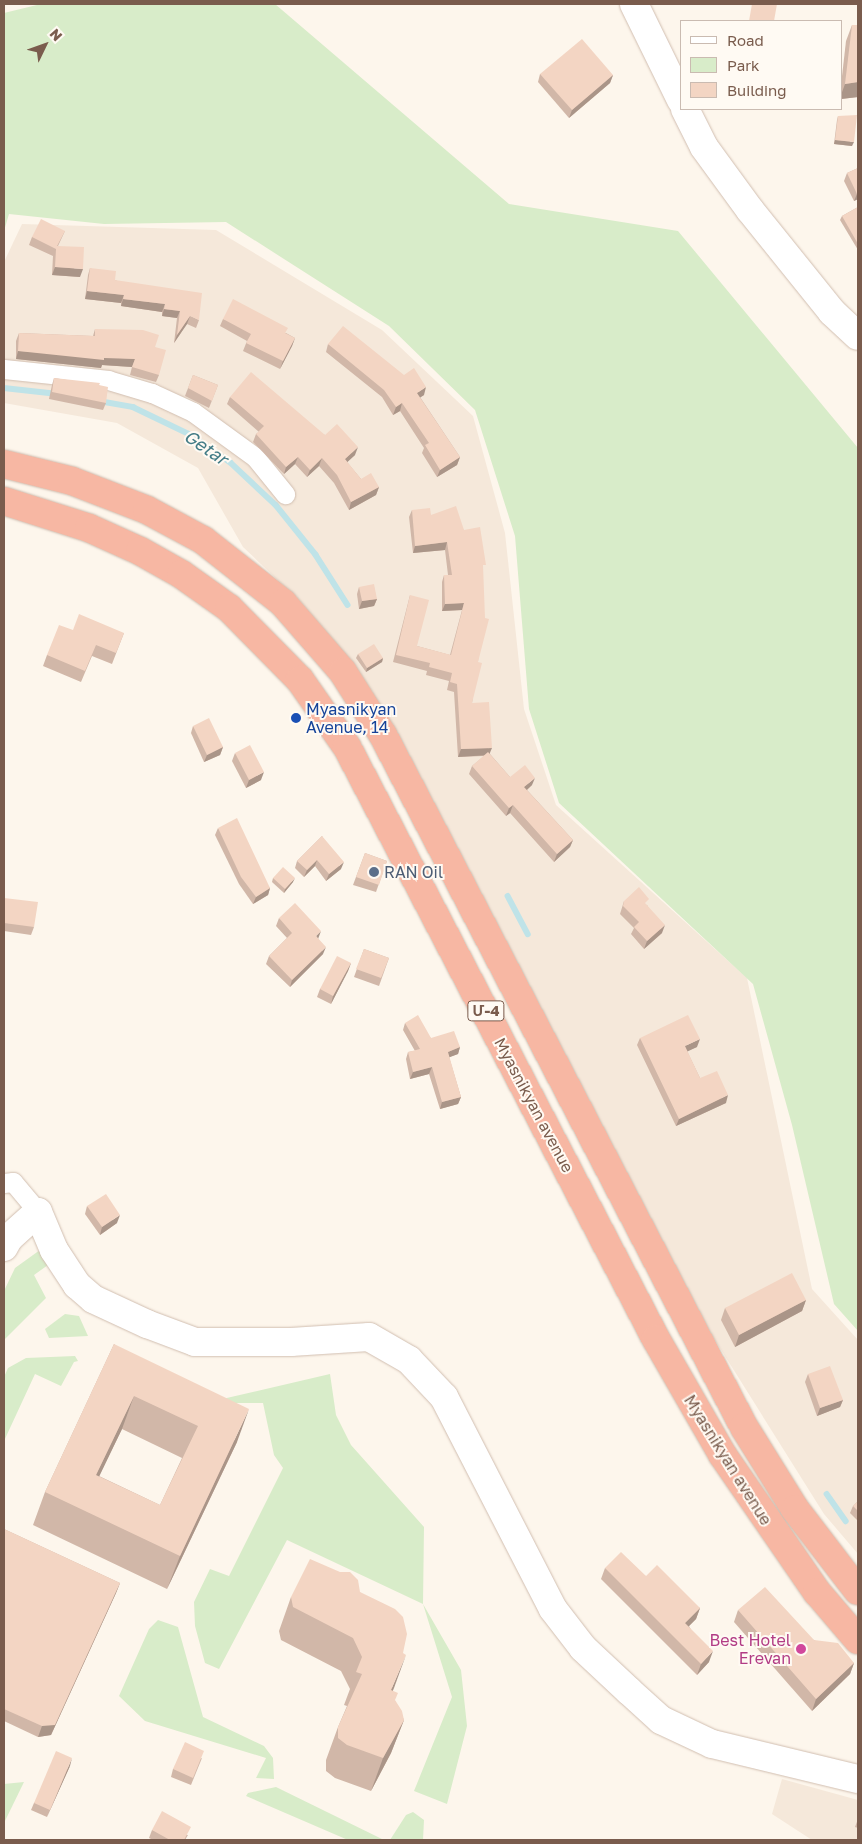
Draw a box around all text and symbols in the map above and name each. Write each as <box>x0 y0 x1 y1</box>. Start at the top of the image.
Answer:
north arrow <box>20 20 70 70</box>
legend <box>680 20 842 110</box>
text: N <box>47 25 66 44</box>
text: Road <box>727 31 764 49</box>
text: Park <box>727 56 759 74</box>
text: Building <box>727 81 787 99</box>
water label: Getar <box>180 425 232 469</box>
place label: Myasnikyan Avenue, 14 <box>306 699 396 737</box>
marker: Myasnikyan Avenue, 14 <box>290 712 302 724</box>
place label: RAN Oil <box>384 862 443 882</box>
marker: RAN Oil <box>368 866 380 878</box>
road number: Մ-4 <box>467 998 505 1024</box>
street label: Myasnikyan avenue <box>490 1034 578 1176</box>
street label: Myasnikyan avenue <box>680 1391 776 1529</box>
place label: Best Hotel Erevan <box>710 1630 791 1668</box>
marker: Best Hotel Erevan <box>795 1643 807 1655</box>

